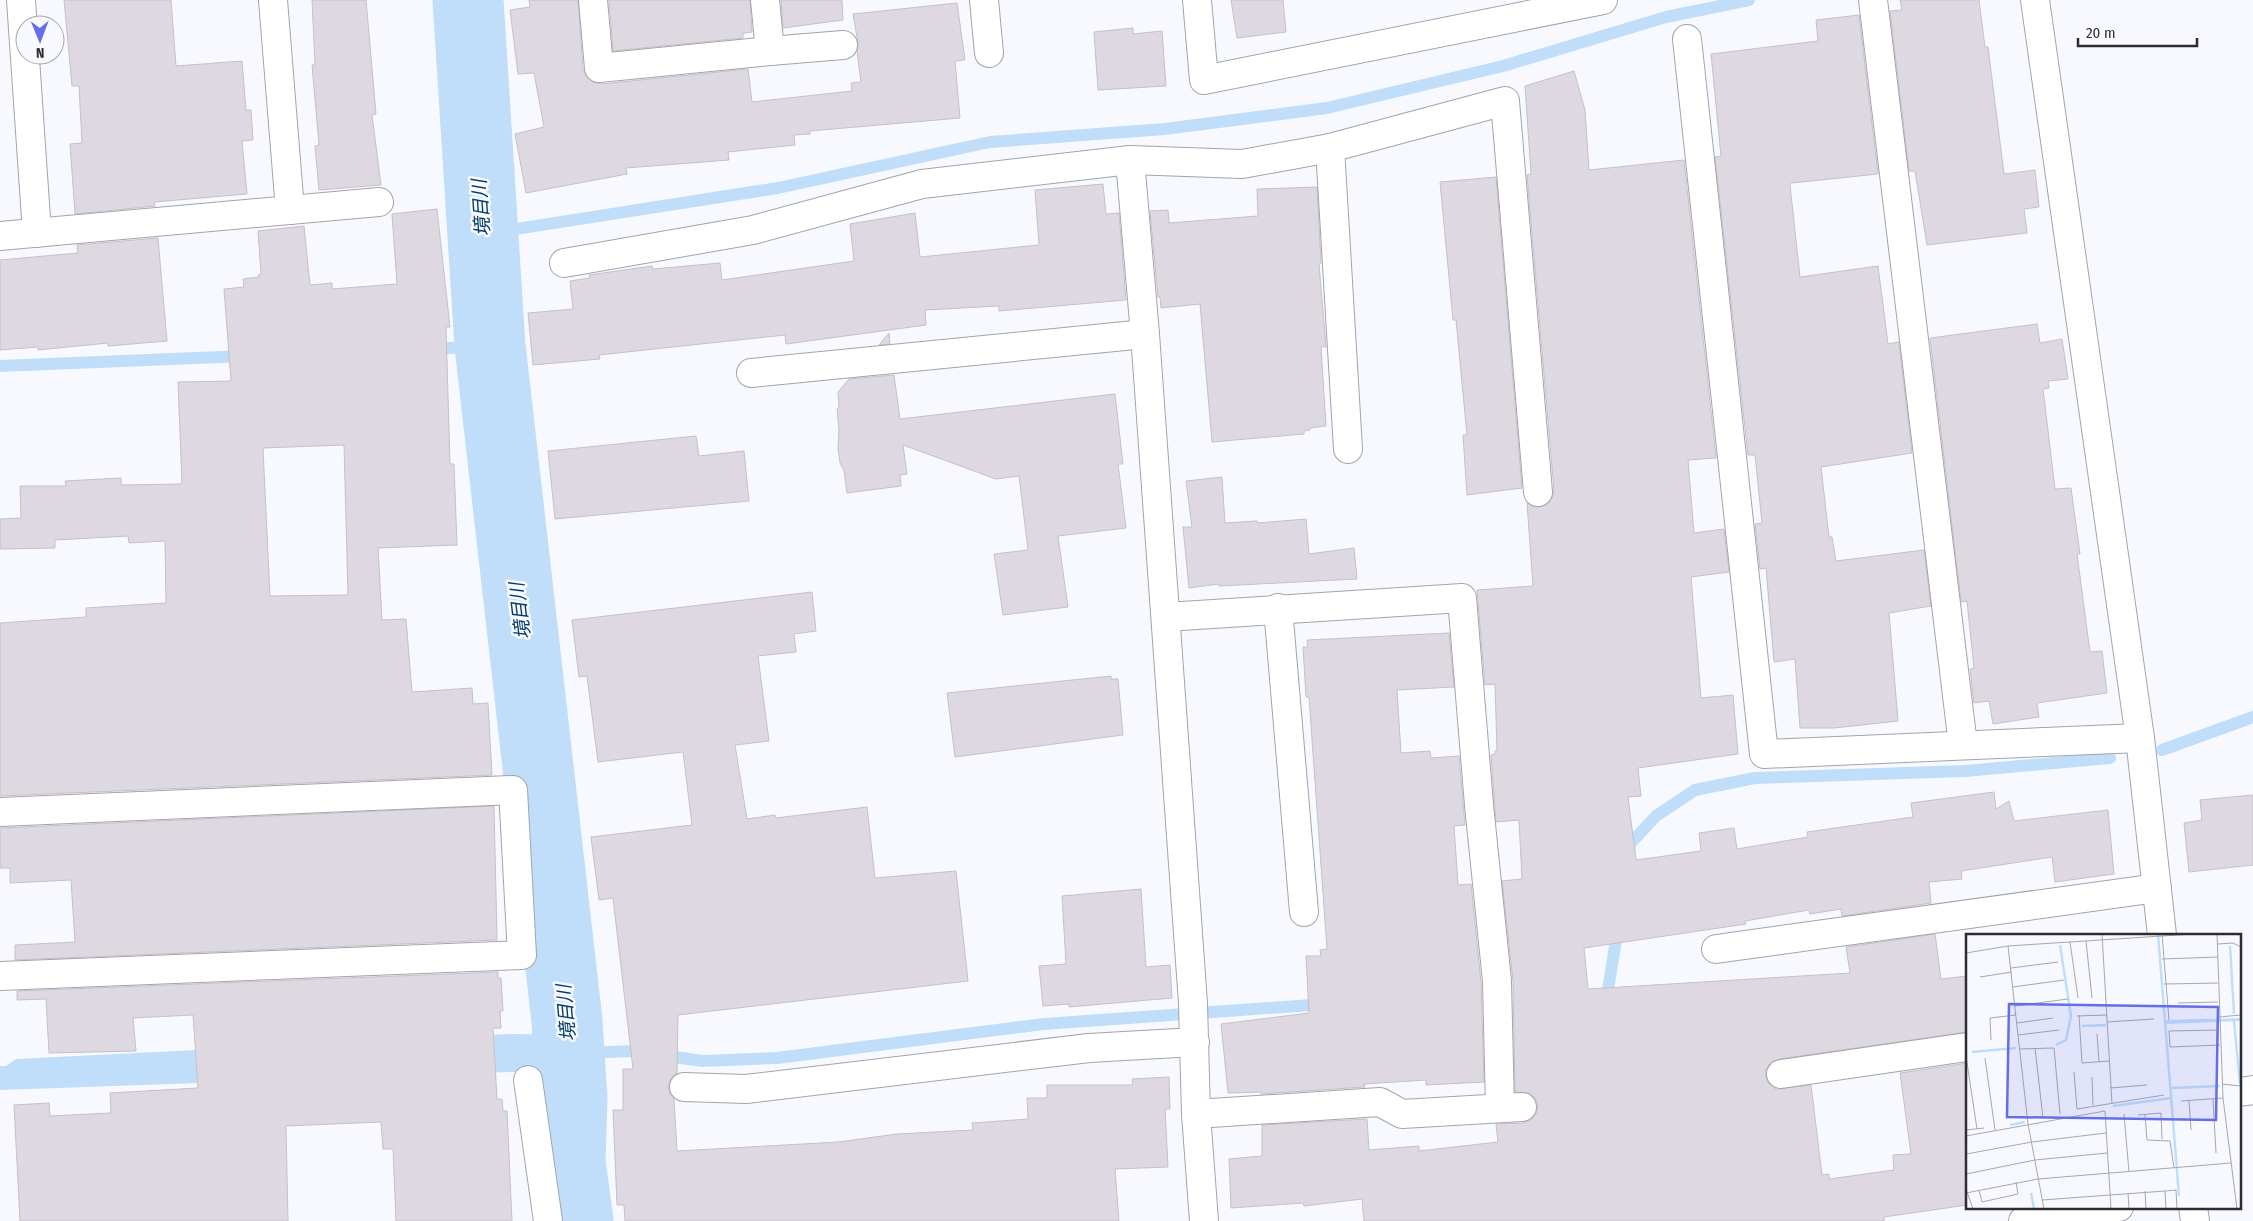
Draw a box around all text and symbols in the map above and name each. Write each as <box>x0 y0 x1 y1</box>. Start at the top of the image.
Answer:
north arrow <box>15 15 65 65</box>
scale bar <box>2078 15 2197 47</box>
text: 20 m <box>2086 24 2116 42</box>
text: N <box>36 44 45 61</box>
water label: 境目川 <box>467 177 494 237</box>
water label: 境目川 <box>505 579 535 641</box>
inset map <box>1966 934 2240 1208</box>
water label: 境目川 <box>552 982 580 1042</box>

